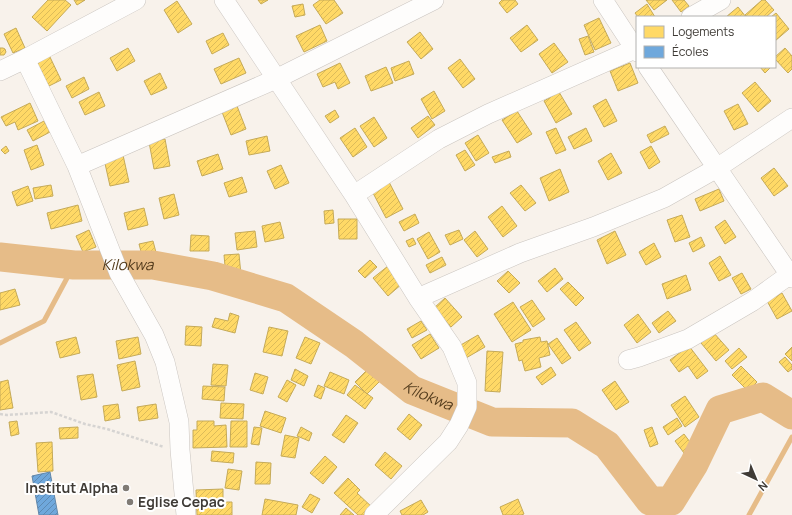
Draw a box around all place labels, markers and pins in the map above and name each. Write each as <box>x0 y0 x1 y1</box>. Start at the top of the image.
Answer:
place label: Institut Alpha <box>25 478 118 497</box>
marker: Institut Alpha <box>121 483 131 493</box>
place label: Eglise Cepac <box>138 492 225 511</box>
marker: Eglise Cepac <box>125 497 135 507</box>

